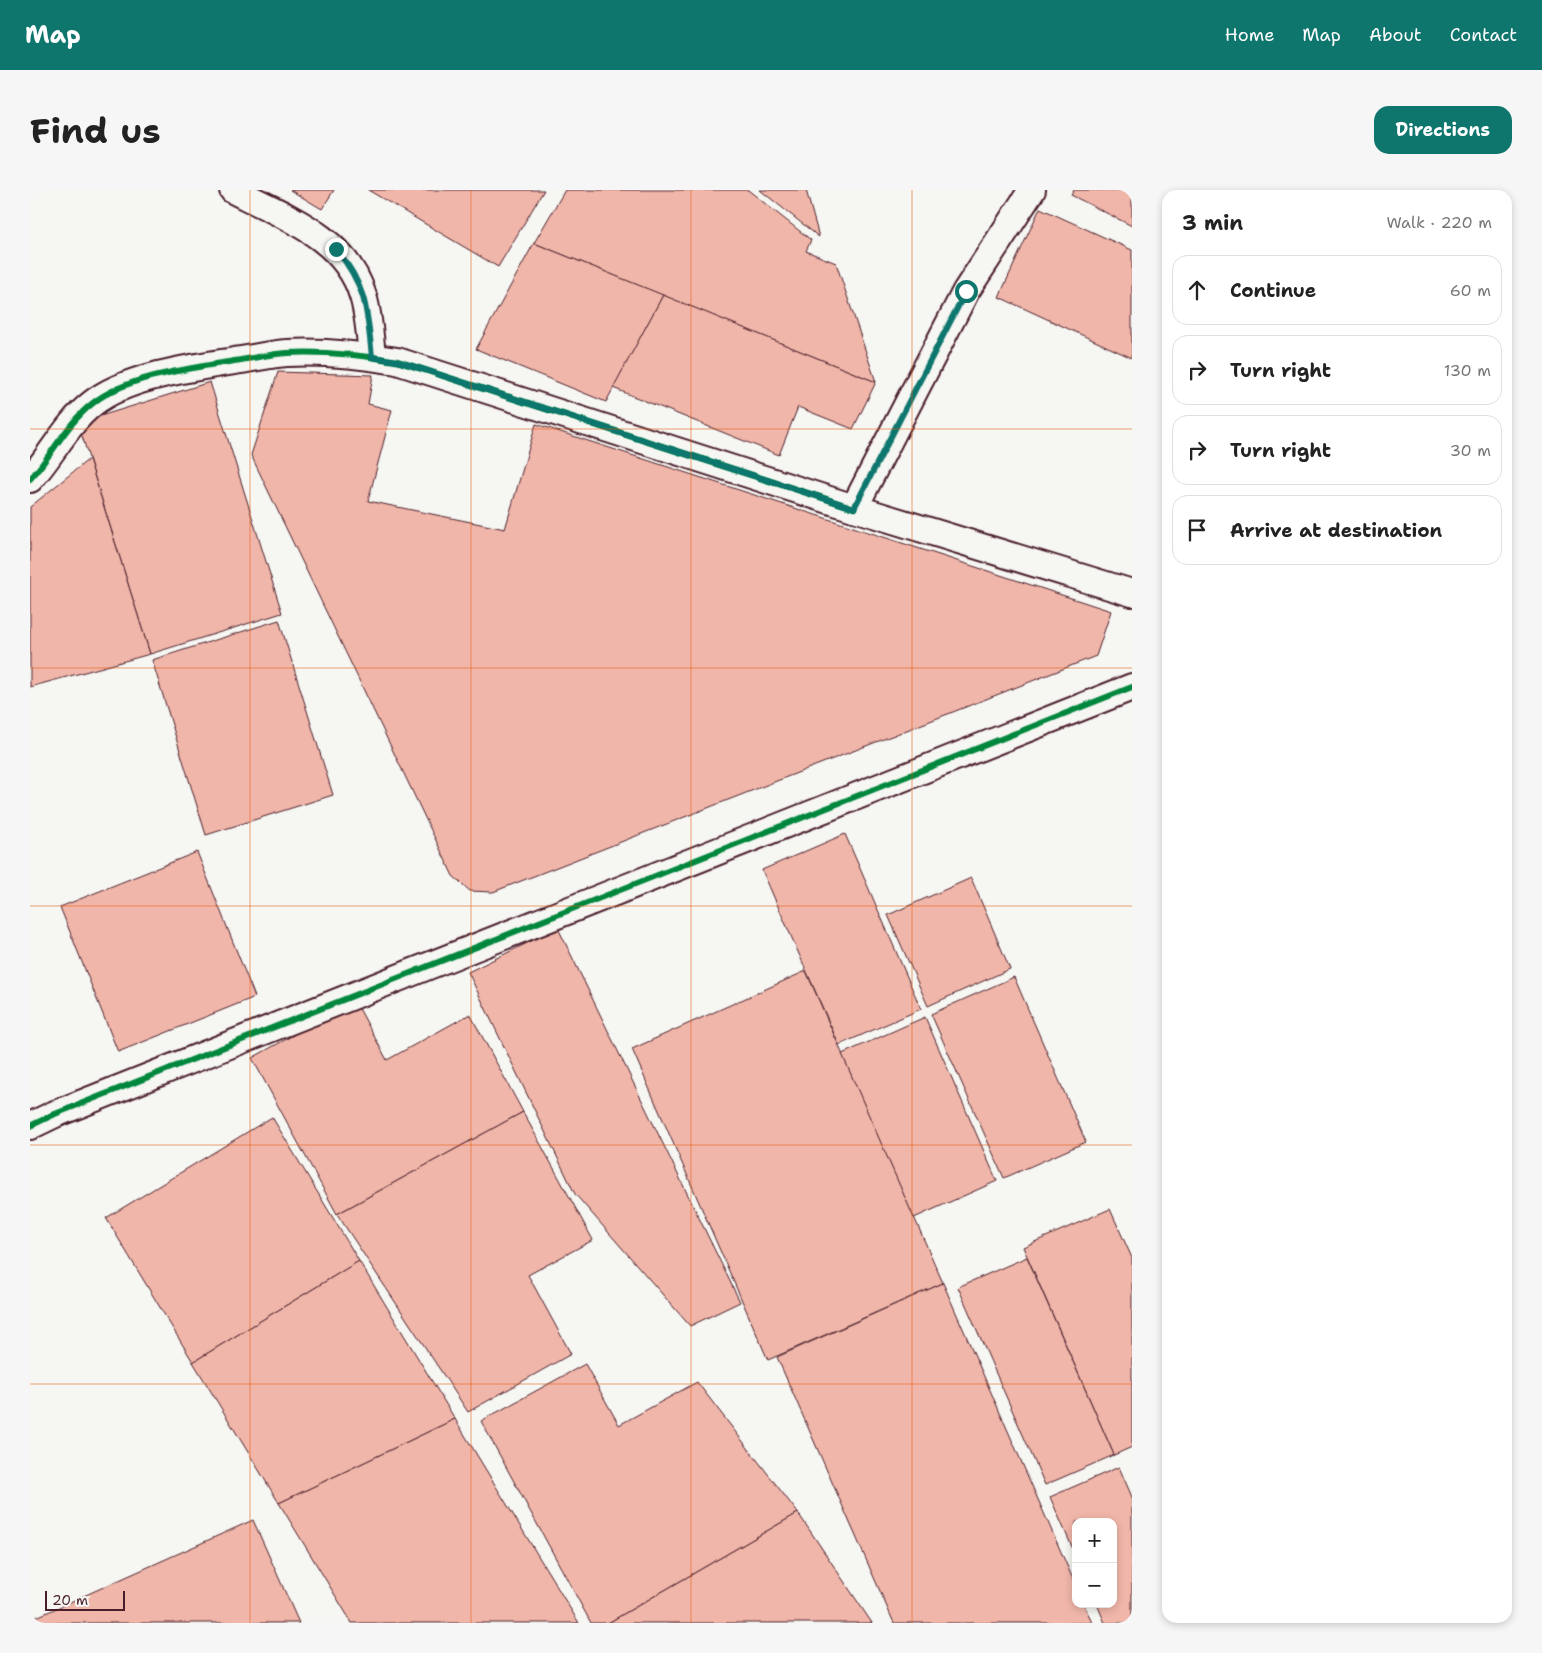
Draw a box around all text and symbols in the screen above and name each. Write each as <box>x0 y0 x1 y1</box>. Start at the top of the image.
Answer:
text: Map <box>25 19 81 51</box>
text: Home <box>1225 23 1274 47</box>
text: Map <box>1302 23 1341 47</box>
text: About <box>1369 23 1422 47</box>
text: Contact <box>1450 23 1517 47</box>
button: Directions <box>1374 106 1512 154</box>
text: Find us <box>30 107 161 154</box>
text: 3 min <box>1182 209 1243 237</box>
text: Walk · 220 m <box>1386 212 1492 233</box>
route end <box>325 238 348 261</box>
icon: ahead <box>1183 276 1211 304</box>
text: Continue <box>1230 278 1316 303</box>
route start <box>955 280 978 303</box>
text: 60 m <box>1450 280 1491 301</box>
icon: right <box>1183 356 1211 384</box>
text: Turn right <box>1230 358 1331 383</box>
text: 130 m <box>1444 360 1491 381</box>
icon: right <box>1183 436 1211 464</box>
text: Turn right <box>1230 438 1331 463</box>
text: 30 m <box>1450 440 1491 461</box>
icon: arrive <box>1183 516 1211 544</box>
text: Arrive at destination <box>1230 518 1442 543</box>
map controls <box>1072 1518 1117 1608</box>
button: + <box>1072 1518 1117 1563</box>
button: − <box>1072 1563 1117 1608</box>
scale bar <box>45 1588 125 1611</box>
text: 20 m <box>52 1591 88 1609</box>

